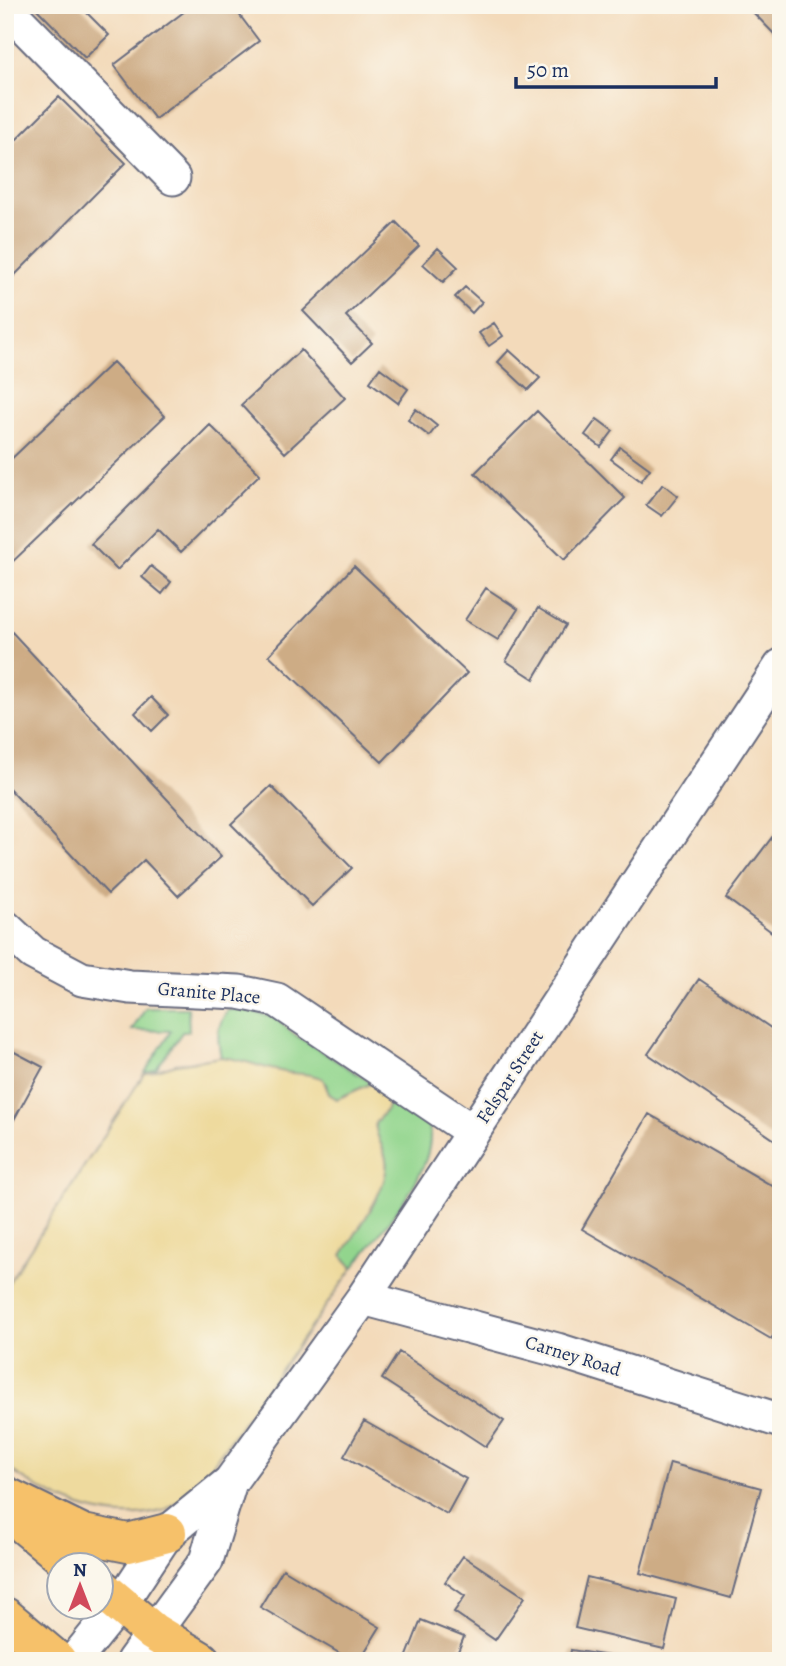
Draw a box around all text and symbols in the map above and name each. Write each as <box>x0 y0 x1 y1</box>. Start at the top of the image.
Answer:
scale bar <box>516 46 716 90</box>
text: 50 m <box>527 56 569 84</box>
street label: Granite Place <box>157 976 261 1010</box>
street label: Felspar Street <box>470 1025 550 1129</box>
street label: Carney Road <box>522 1329 625 1383</box>
north arrow <box>46 1550 116 1620</box>
text: N <box>73 1557 87 1583</box>

